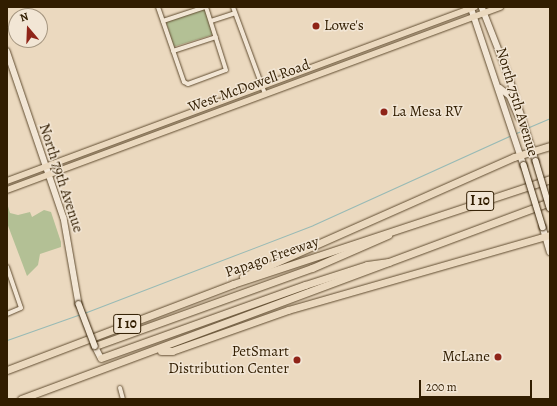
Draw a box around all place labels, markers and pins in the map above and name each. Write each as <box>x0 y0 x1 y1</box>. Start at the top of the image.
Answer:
place label: Lowe's <box>324 17 364 35</box>
marker: Lowe's <box>311 21 321 31</box>
place label: La Mesa RV <box>392 103 463 121</box>
marker: La Mesa RV <box>379 107 389 117</box>
place label: PetSmart Distribution Center <box>168 342 289 377</box>
place label: McLane <box>442 348 490 366</box>
marker: McLane <box>493 352 503 362</box>
marker: PetSmart Distribution Center <box>292 355 302 365</box>

